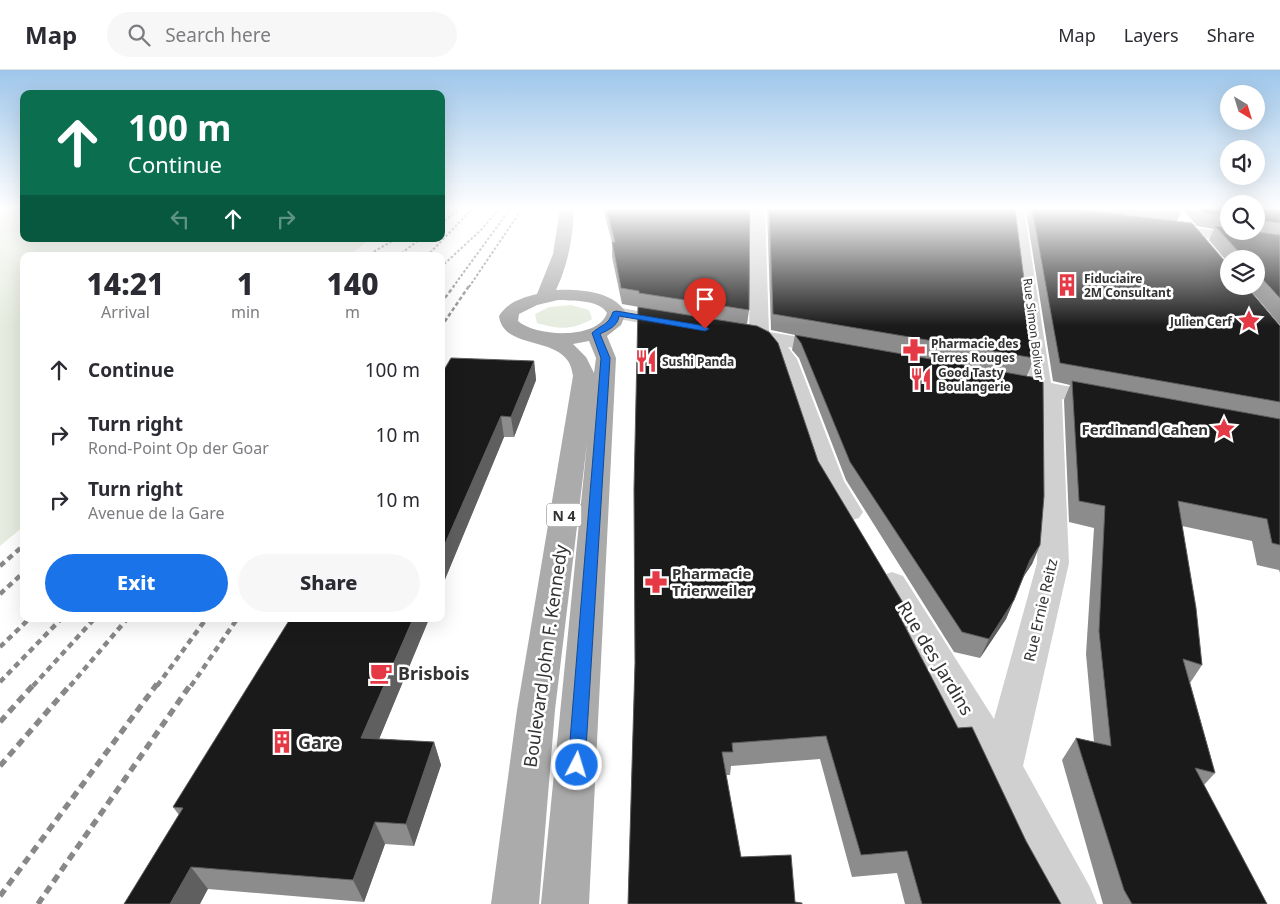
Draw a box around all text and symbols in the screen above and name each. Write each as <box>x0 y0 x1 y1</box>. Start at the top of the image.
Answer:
search box <box>107 12 457 57</box>
text: Map <box>25 18 77 51</box>
icon: search <box>125 21 153 49</box>
text: Search here <box>165 22 271 48</box>
text: Map <box>1058 23 1096 47</box>
text: Layers <box>1124 23 1179 47</box>
text: Share <box>1207 23 1255 47</box>
north arrow <box>1220 85 1265 130</box>
map controls <box>1220 85 1265 295</box>
text: 100 m <box>128 104 231 151</box>
icon: ahead <box>45 110 110 175</box>
button: sound <box>1220 140 1265 185</box>
text: Continue <box>128 149 222 179</box>
button: search <box>1220 195 1265 240</box>
icon: left <box>166 205 194 233</box>
icon: ahead <box>219 205 247 233</box>
icon: right <box>272 205 300 233</box>
button: layers <box>1220 250 1265 295</box>
text: 14:21 <box>87 263 164 304</box>
text: 1 <box>237 263 254 304</box>
text: 140 <box>326 263 378 304</box>
place label: Fiduciaire 2M Consultant <box>1084 270 1171 301</box>
building icon: Fiduciaire 2M Consultant <box>1054 272 1080 298</box>
street label: Rue Simon Bolivar <box>1019 277 1049 381</box>
pin <box>684 278 726 329</box>
icon: arrive <box>691 285 719 313</box>
text: Arrival <box>101 301 150 323</box>
text: min <box>231 301 260 323</box>
text: m <box>345 301 360 323</box>
place icon: Julien Cerf <box>1236 308 1262 334</box>
place label: Julien Cerf <box>1169 313 1233 330</box>
place label: Pharmacie des Terres Rouges <box>931 335 1019 366</box>
pharmacy icon: Pharmacie des Terres Rouges <box>901 337 927 363</box>
restaurant icon: Sushi Panda <box>633 348 659 374</box>
place label: Sushi Panda <box>662 353 734 370</box>
icon: ahead <box>45 356 73 384</box>
text: Continue <box>88 357 174 383</box>
text: 100 m <box>365 357 420 383</box>
place label: Good Tasty Boulangerie <box>938 364 1011 395</box>
restaurant icon: Good Tasty Boulangerie <box>908 366 934 392</box>
text: Turn right <box>88 411 183 437</box>
place icon: Ferdinand Cahen <box>1211 416 1237 442</box>
place label: Ferdinand Cahen <box>1082 419 1208 439</box>
icon: right <box>45 421 73 449</box>
text: 10 m <box>376 422 420 448</box>
text: Rond-Point Op der Goar <box>88 437 269 459</box>
text: Turn right <box>88 476 183 502</box>
icon: right <box>45 486 73 514</box>
text: 10 m <box>376 487 420 513</box>
text: Avenue de la Gare <box>88 502 225 524</box>
road number: N 4 <box>546 504 582 526</box>
street label: Boulevard John F. Kennedy <box>517 542 573 769</box>
button: Exit <box>45 554 228 612</box>
button: Share <box>238 554 420 612</box>
street label: Rue Ernie Reitz <box>1018 557 1062 663</box>
place label: Pharmacie Trierweiler <box>672 563 753 600</box>
pharmacy icon: Pharmacie Trierweiler <box>643 569 669 595</box>
street label: Rue des Jardins <box>892 596 980 720</box>
cafe icon: Brisbois <box>368 660 394 686</box>
place label: Brisbois <box>398 661 469 685</box>
building icon: Gare <box>269 729 295 755</box>
place label: Gare <box>298 730 340 754</box>
position arrow <box>550 738 602 790</box>

